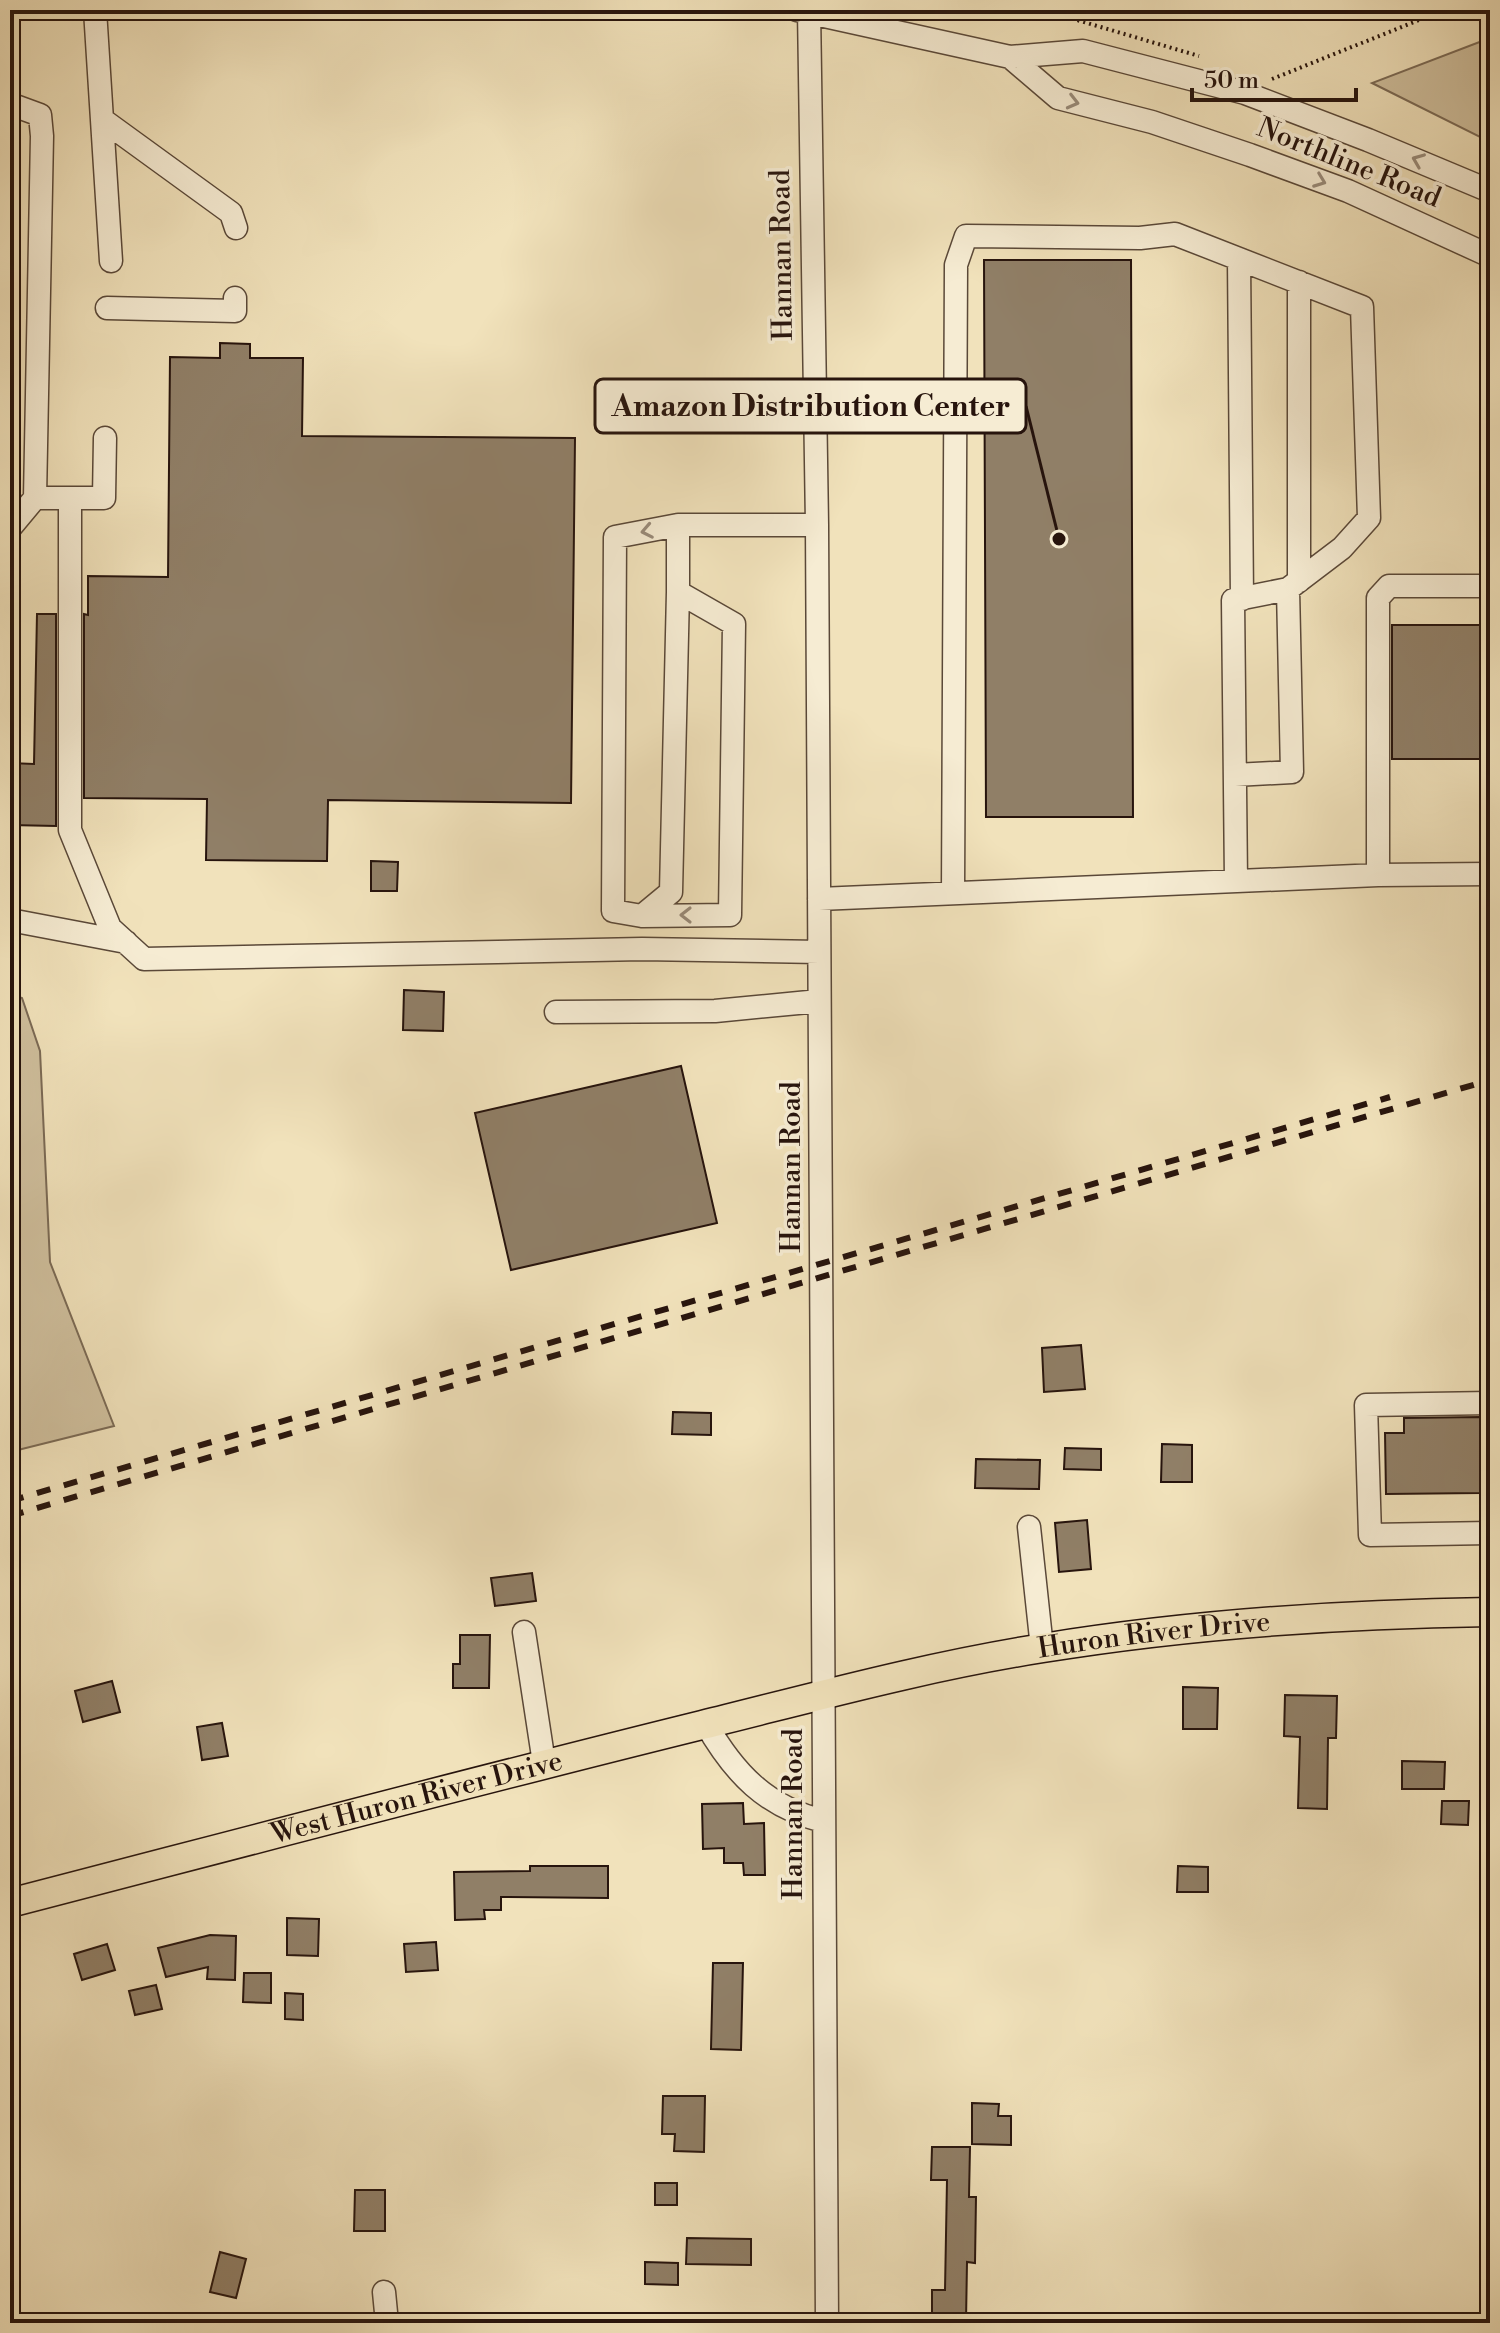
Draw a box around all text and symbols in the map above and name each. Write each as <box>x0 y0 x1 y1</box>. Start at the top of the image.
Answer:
scale bar <box>1192 52 1356 102</box>
text: 50 m <box>1204 66 1259 96</box>
one-way arrow <box>1066 92 1079 109</box>
street label: Northline Road <box>1252 110 1446 216</box>
one-way arrow <box>1412 153 1426 170</box>
street label: Hannan Road <box>763 169 801 341</box>
one-way arrow <box>1312 171 1326 188</box>
callout: Amazon Distribution Center <box>595 379 1026 433</box>
text: Amazon Distribution Center <box>611 388 1010 426</box>
one-way arrow <box>640 522 654 539</box>
one-way arrow <box>679 906 692 924</box>
street label: Hannan Road <box>774 1081 809 1253</box>
street label: Huron River Drive <box>1035 1604 1271 1666</box>
street label: Hannan Road <box>776 1728 811 1900</box>
street label: West Huron River Drive <box>266 1743 566 1852</box>

